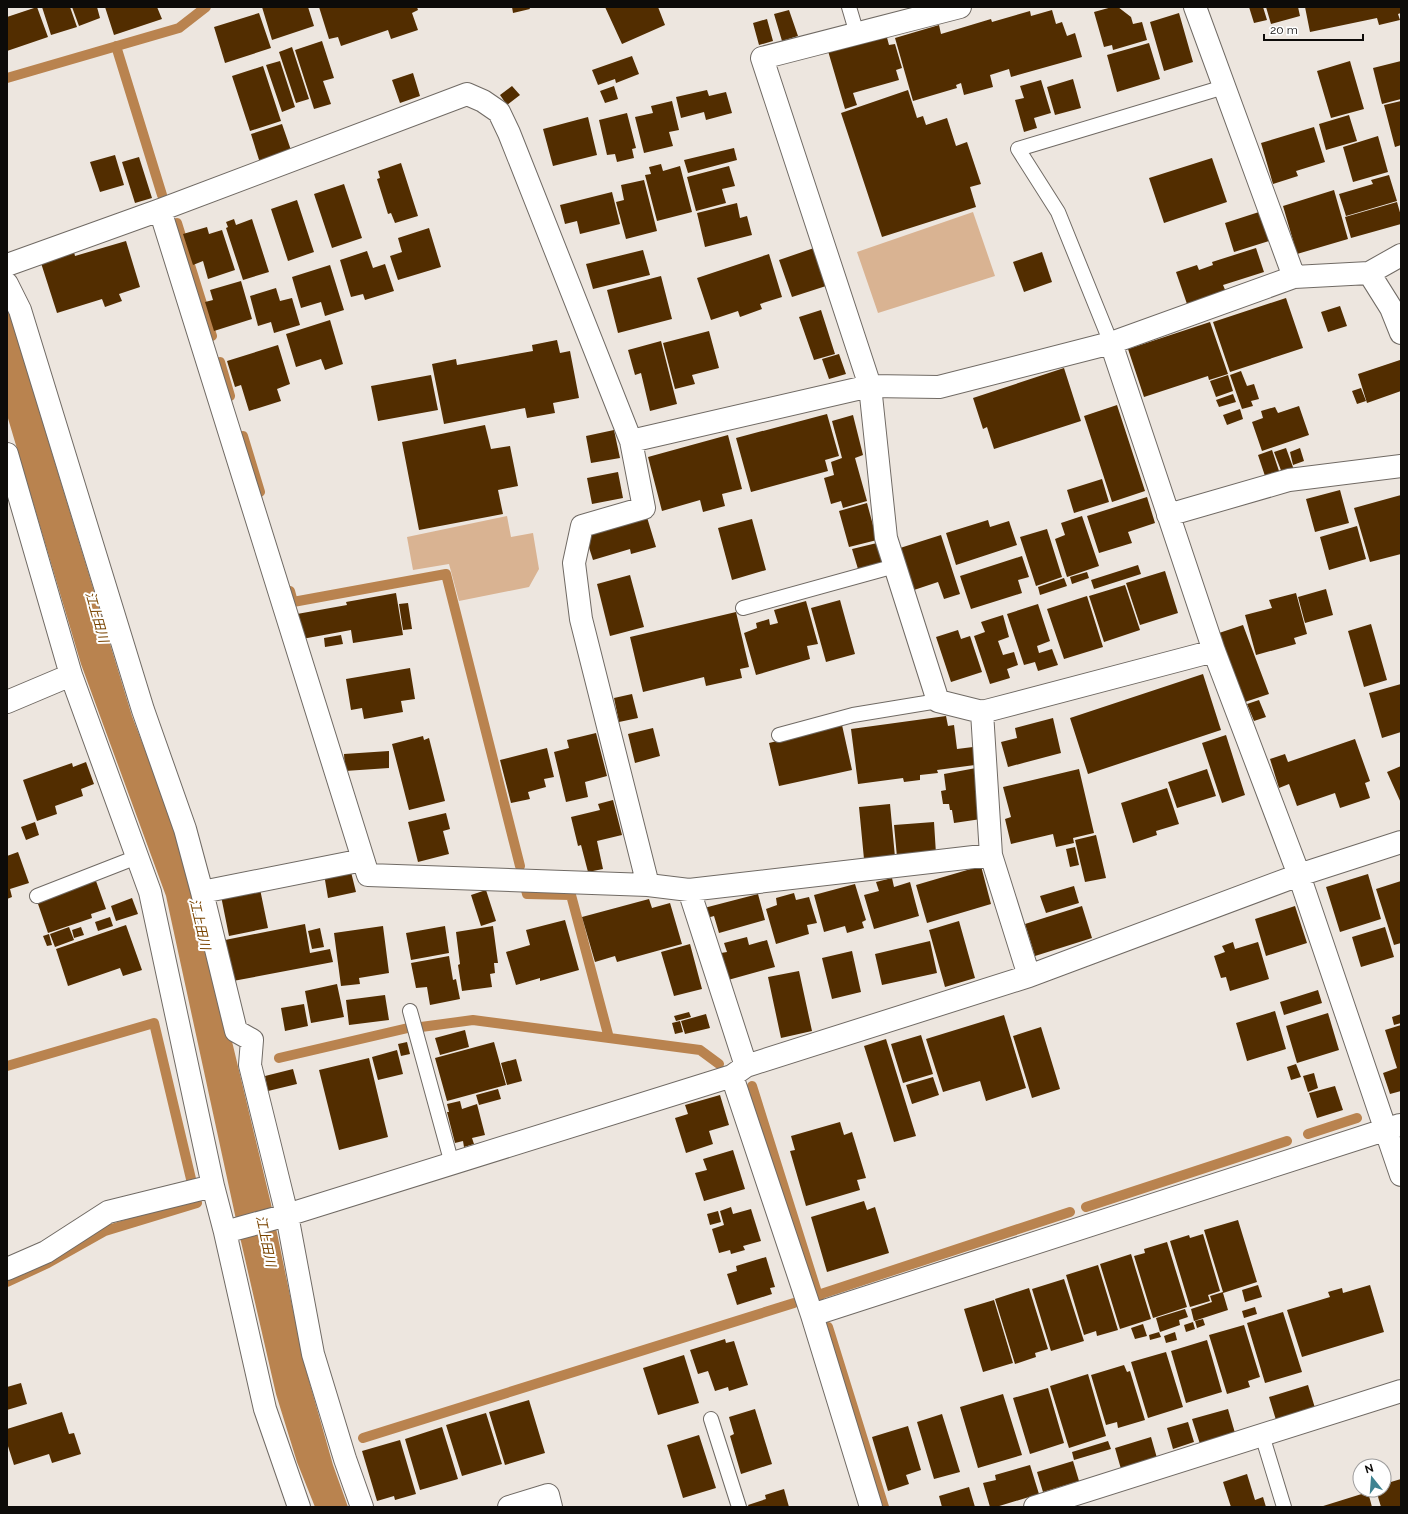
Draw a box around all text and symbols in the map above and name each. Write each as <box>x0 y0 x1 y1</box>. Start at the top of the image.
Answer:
scale bar <box>1264 16 1363 42</box>
text: 20 m <box>1270 23 1298 37</box>
water label: 江上田川 <box>83 590 112 646</box>
water label: 江上田川 <box>187 897 214 953</box>
water label: 江上田川 <box>253 1214 279 1270</box>
north arrow <box>1352 1458 1392 1498</box>
text: N <box>1363 1461 1375 1476</box>

